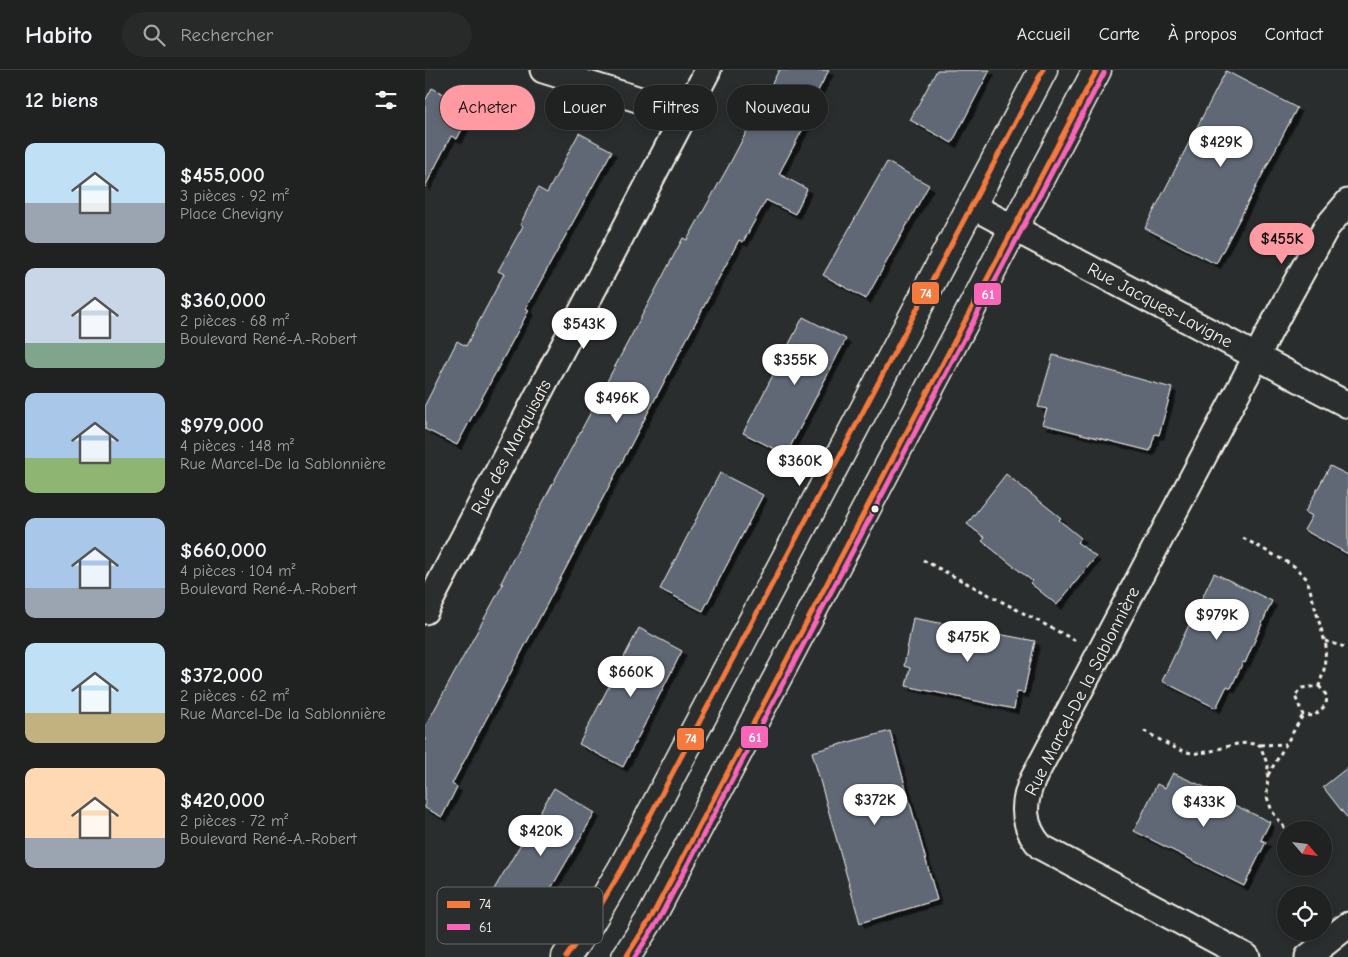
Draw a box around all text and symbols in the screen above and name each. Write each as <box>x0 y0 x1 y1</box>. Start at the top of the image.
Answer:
search box <box>122 12 472 57</box>
text: Habito <box>25 21 92 49</box>
icon: search <box>140 21 168 49</box>
text: Rechercher <box>180 24 273 46</box>
text: Accueil <box>1017 24 1071 45</box>
text: Carte <box>1099 24 1140 45</box>
text: À propos <box>1168 24 1237 45</box>
text: Contact <box>1265 24 1323 45</box>
chip: Acheter <box>440 85 535 130</box>
chip: Louer <box>545 85 624 130</box>
chip: Filtres <box>634 85 717 130</box>
chip: Nouveau <box>727 85 828 130</box>
icon: filters <box>372 86 400 114</box>
text: 12 biens <box>25 88 98 112</box>
pin: $429K <box>1186 126 1256 168</box>
text: $429K <box>1200 133 1242 151</box>
icon: home <box>65 163 125 223</box>
text: $455,000 <box>180 163 265 187</box>
text: 3 pièces · 92 m² <box>180 187 289 205</box>
text: Place Chevigny <box>180 205 283 223</box>
pin: $455K <box>1247 222 1317 265</box>
text: $455K <box>1260 230 1304 248</box>
street label: Rue Jacques-Lavigne <box>1084 258 1236 353</box>
line badge: 74 <box>911 281 940 305</box>
line badge: 61 <box>973 282 1002 306</box>
text: 74 <box>920 285 932 302</box>
text: 61 <box>982 286 994 303</box>
icon: home <box>65 288 125 348</box>
text: $360,000 <box>180 288 266 312</box>
pin: $543K <box>549 308 619 350</box>
text: 2 pièces · 68 m² <box>180 312 289 330</box>
text: $543K <box>563 315 605 333</box>
text: Boulevard René-A.-Robert <box>180 330 357 348</box>
pin: $355K <box>760 344 830 386</box>
text: $355K <box>773 351 817 369</box>
street label: Rue des Marquisats <box>467 376 556 518</box>
pin: $496K <box>582 382 652 424</box>
text: $496K <box>596 389 638 407</box>
icon: home <box>65 413 125 473</box>
text: $979,000 <box>180 413 264 437</box>
text: 4 pièces · 148 m² <box>180 437 294 455</box>
pin: $360K <box>765 444 835 487</box>
text: $360K <box>778 452 822 470</box>
text: Rue Marcel-De la Sablonnière <box>180 455 386 473</box>
unlabelled marker <box>870 504 880 514</box>
icon: home <box>65 538 125 598</box>
text: $660,000 <box>180 538 267 562</box>
text: 4 pièces · 104 m² <box>180 562 296 580</box>
text: Boulevard René-A.-Robert <box>180 580 357 598</box>
street label: Rue Marcel-De la Sablonnière <box>1021 583 1144 799</box>
pin: $979K <box>1182 598 1252 641</box>
text: $979K <box>1196 606 1238 624</box>
pin: $475K <box>933 620 1003 663</box>
text: $475K <box>947 628 989 646</box>
pin: $660K <box>596 656 666 698</box>
icon: home <box>65 663 125 723</box>
text: $372,000 <box>180 663 263 687</box>
text: $660K <box>609 663 653 681</box>
text: 2 pièces · 62 m² <box>180 687 289 705</box>
text: Rue Marcel-De la Sablonnière <box>180 705 386 723</box>
line badge: 61 <box>740 725 769 749</box>
line badge: 74 <box>676 727 705 751</box>
text: 61 <box>749 729 761 746</box>
text: 74 <box>685 730 697 747</box>
pin: $372K <box>840 784 910 826</box>
pin: $433K <box>1169 786 1239 828</box>
icon: home <box>65 788 125 848</box>
text: $420,000 <box>180 788 265 812</box>
text: $372K <box>854 791 896 809</box>
text: $433K <box>1183 793 1225 811</box>
text: 2 pièces · 72 m² <box>180 812 288 830</box>
pin: $420K <box>506 814 576 857</box>
north arrow <box>1277 821 1333 876</box>
map controls <box>1277 821 1332 941</box>
text: $420K <box>519 822 563 840</box>
text: Boulevard René-A.-Robert <box>180 830 357 848</box>
button: locate <box>1277 886 1332 941</box>
legend <box>437 887 603 944</box>
text: 74 <box>479 896 492 913</box>
text: 61 <box>479 919 492 936</box>

